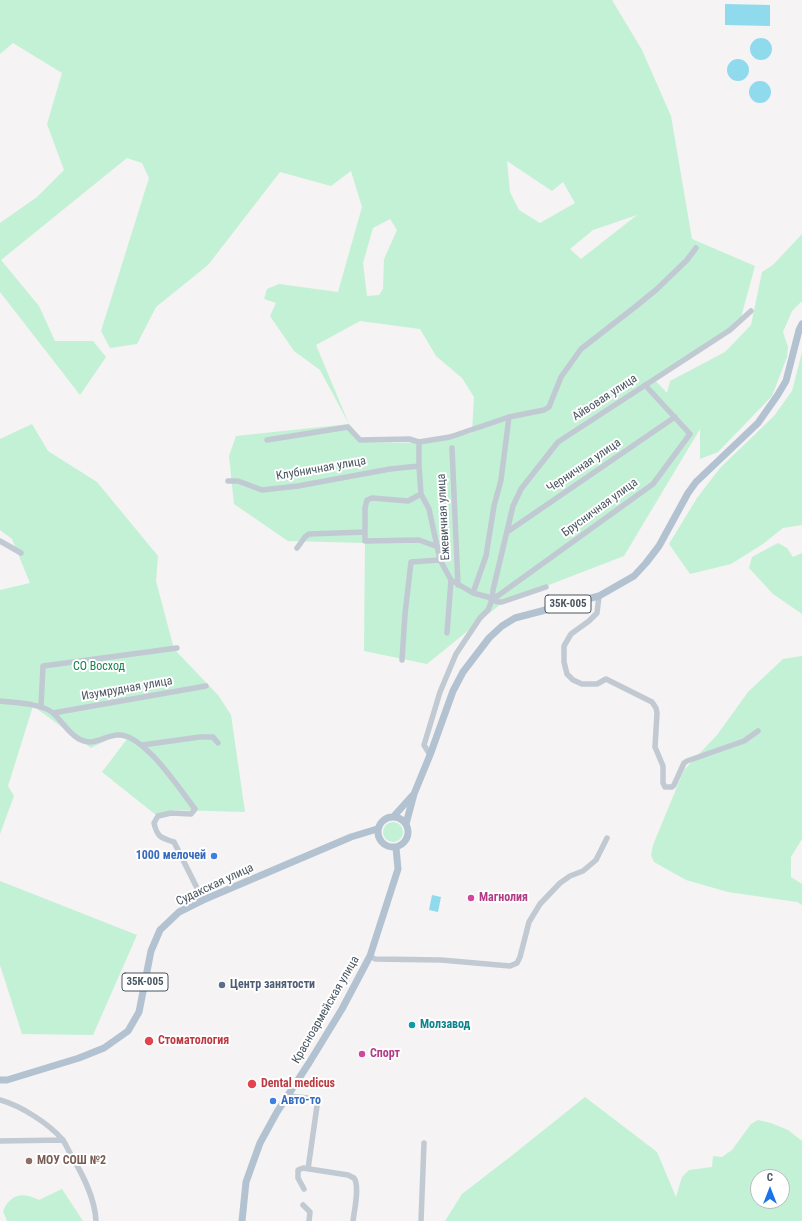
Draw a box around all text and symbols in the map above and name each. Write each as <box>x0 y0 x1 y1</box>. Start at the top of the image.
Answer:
street label: Айвовая улица <box>570 372 640 424</box>
street label: Черничная улица <box>544 436 624 496</box>
street label: Клубничная улица <box>275 454 367 484</box>
street label: Ежевичная улица <box>435 473 453 561</box>
street label: Брусничная улица <box>559 476 641 540</box>
road number: 35К-005 <box>545 595 591 613</box>
park label: СО Восход <box>73 660 125 674</box>
street label: Изумрудная улица <box>80 674 174 704</box>
place label: 1000 мелочей <box>136 849 206 863</box>
marker: 1000 мелочей <box>209 851 219 861</box>
street label: Судакская улица <box>174 861 256 909</box>
place label: Магнолия <box>479 891 528 905</box>
marker: Магнолия <box>466 893 476 903</box>
street label: Красноармейская улица <box>289 954 363 1066</box>
road number: 35К-005 <box>122 973 168 991</box>
place label: Центр занятости <box>230 978 315 992</box>
marker: Центр занятости <box>217 980 227 990</box>
place label: Молзавод <box>420 1018 470 1032</box>
marker: Молзавод <box>407 1020 417 1030</box>
place label: Стоматология <box>158 1034 229 1048</box>
marker: Стоматология <box>143 1035 155 1047</box>
place label: Спорт <box>370 1047 400 1061</box>
marker: Спорт <box>357 1049 367 1059</box>
place label: Dental medicus <box>261 1077 335 1091</box>
marker: Dental medicus <box>246 1078 258 1090</box>
place label: Авто-то <box>281 1094 321 1108</box>
marker: Авто-то <box>268 1096 278 1106</box>
place label: МОУ СОШ №2 <box>37 1154 106 1168</box>
marker: МОУ СОШ №2 <box>24 1156 34 1166</box>
north arrow <box>750 1169 790 1209</box>
text: С <box>767 1171 773 1184</box>

